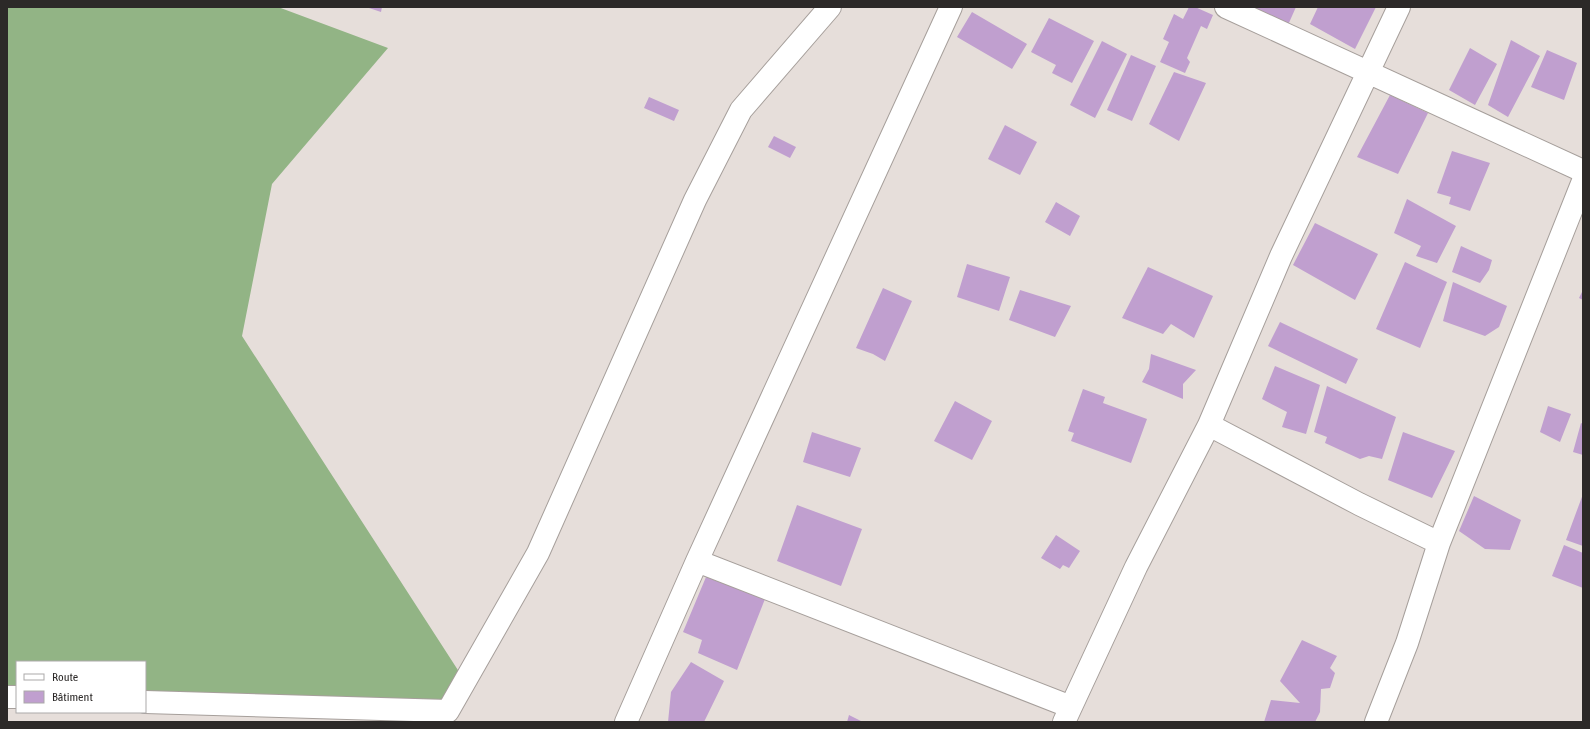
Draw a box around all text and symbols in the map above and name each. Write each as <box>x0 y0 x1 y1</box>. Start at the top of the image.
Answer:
legend <box>16 661 146 713</box>
text: Route <box>52 670 78 684</box>
text: Bâtiment <box>52 690 93 704</box>

